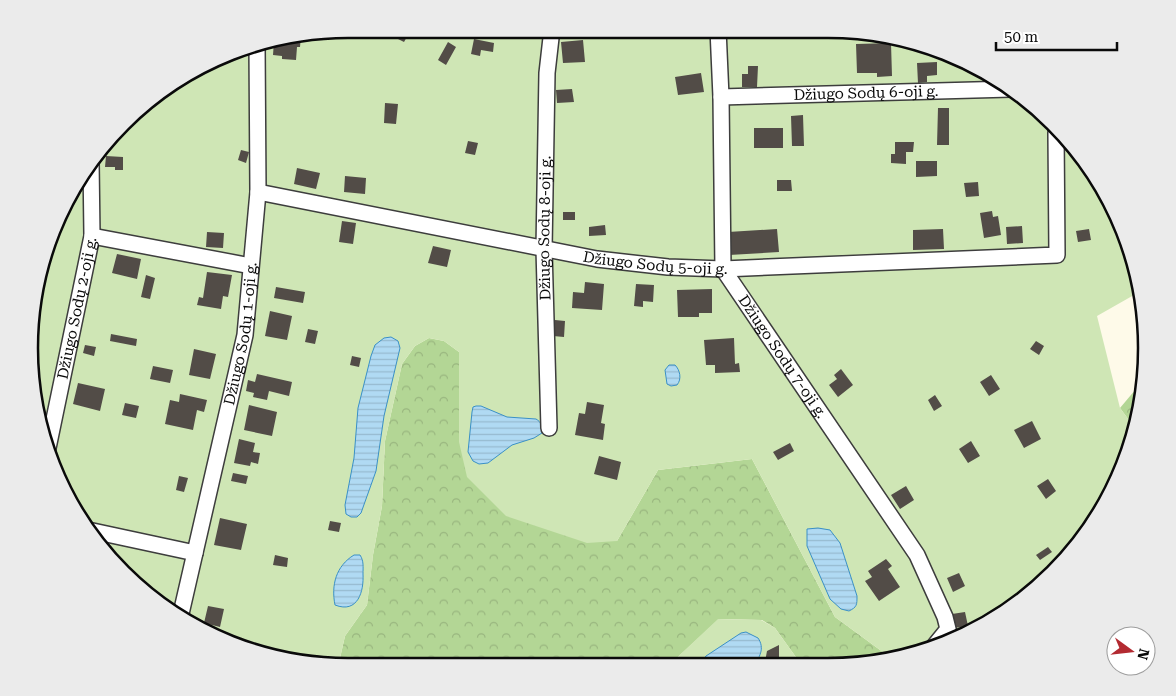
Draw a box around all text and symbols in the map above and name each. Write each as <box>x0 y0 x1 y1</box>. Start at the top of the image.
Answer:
scale bar <box>996 20 1117 52</box>
text: 50 m <box>1004 28 1039 46</box>
street label: Džiugo Sodų 6-oji g. <box>793 82 939 104</box>
street label: Džiugo Sodų 8-oji g. <box>535 155 555 301</box>
street label: Džiugo Sodų 2-oji g. <box>54 235 101 381</box>
street label: Džiugo Sodų 5-oji g. <box>582 247 728 278</box>
street label: Džiugo Sodų 1-oji g. <box>220 261 261 407</box>
street label: Džiugo Sodų 7-oji g. <box>734 292 831 422</box>
north arrow <box>1106 626 1156 676</box>
text: N <box>1134 647 1153 662</box>

